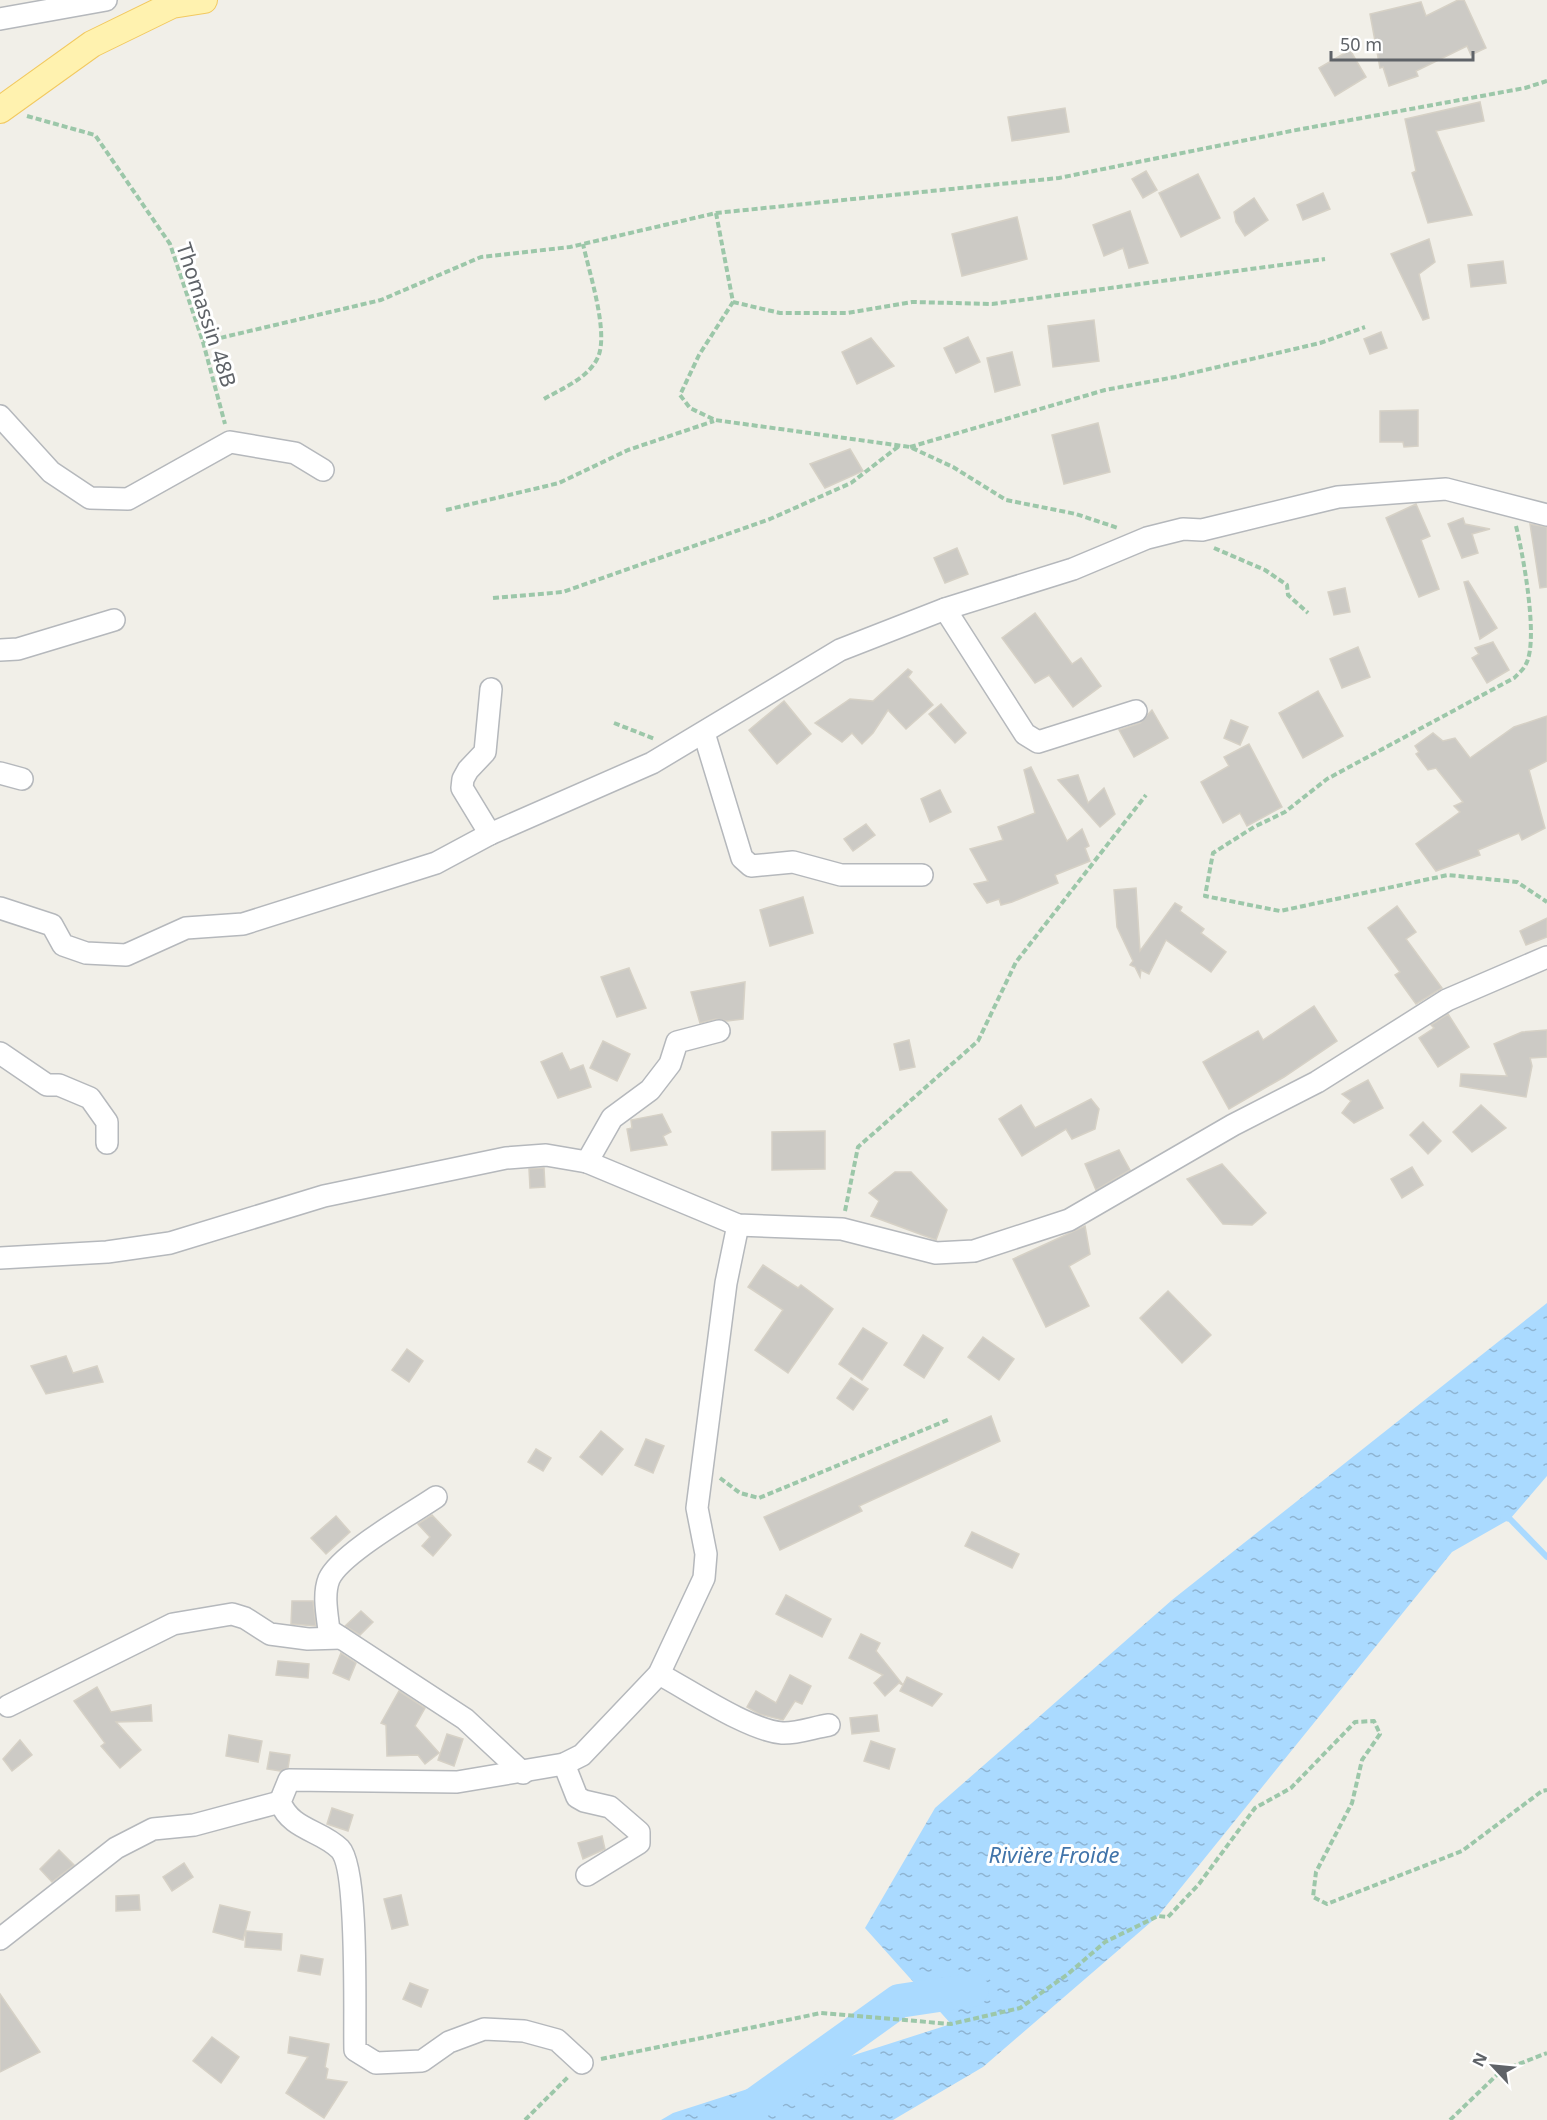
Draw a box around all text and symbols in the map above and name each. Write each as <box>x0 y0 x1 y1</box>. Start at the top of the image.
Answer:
scale bar <box>1331 24 1474 62</box>
text: 50 m <box>1340 32 1382 56</box>
street label: Thomassin 48B <box>170 239 244 391</box>
water label: Rivière Froide <box>989 1839 1119 1869</box>
north arrow <box>1463 2036 1523 2096</box>
text: N <box>1467 2049 1492 2070</box>

